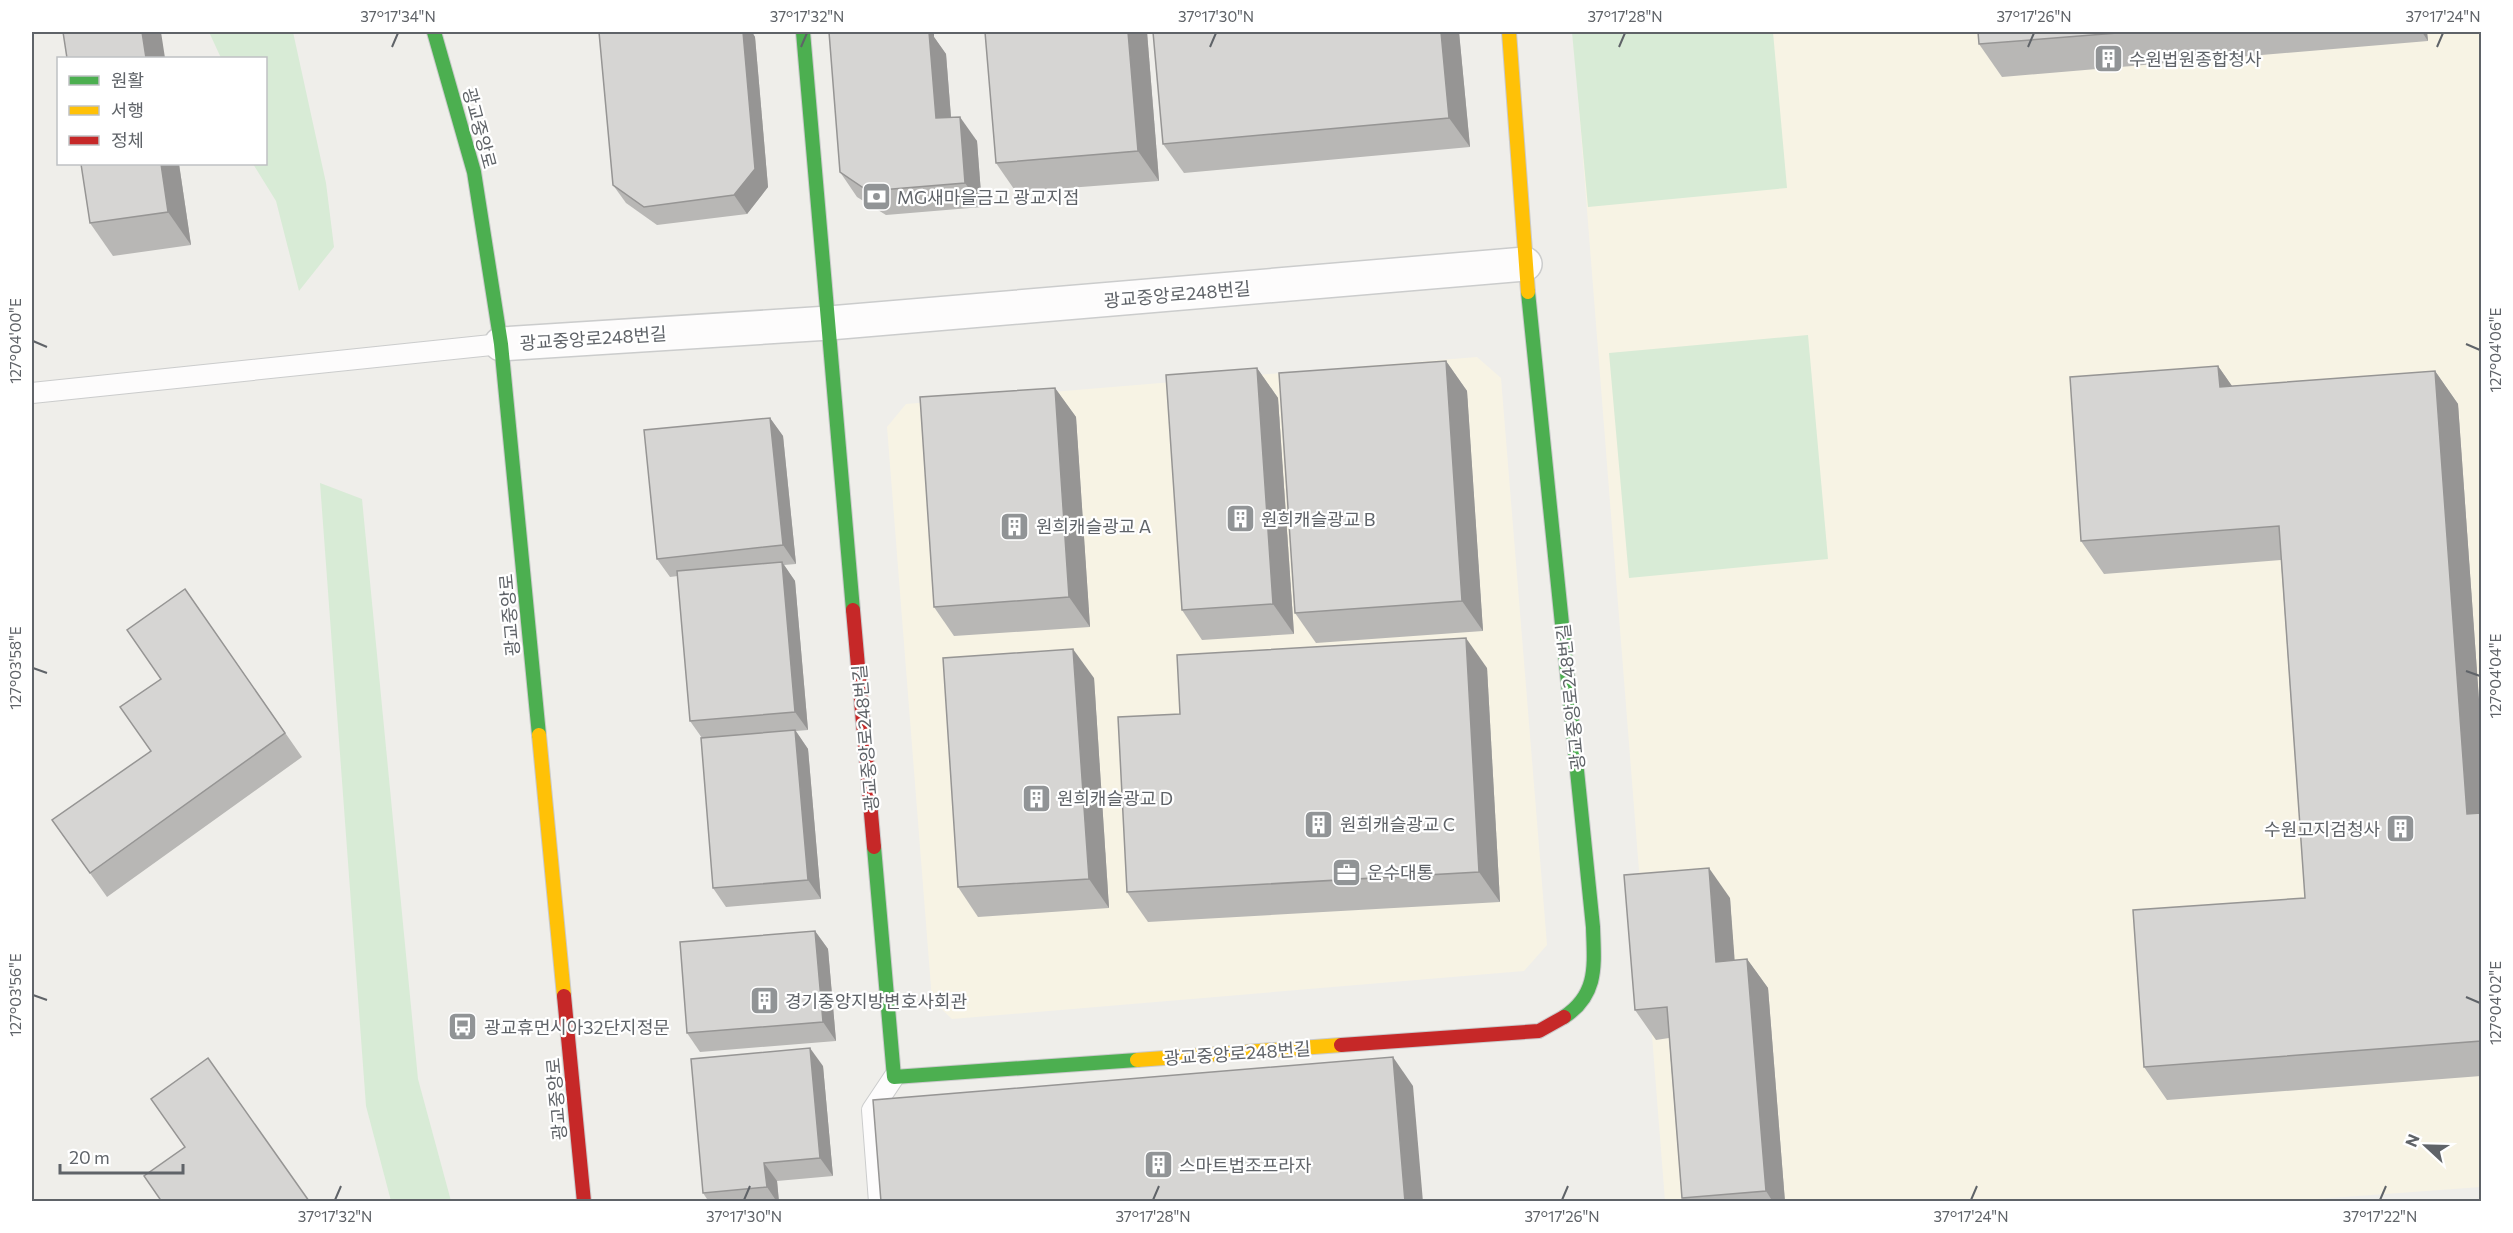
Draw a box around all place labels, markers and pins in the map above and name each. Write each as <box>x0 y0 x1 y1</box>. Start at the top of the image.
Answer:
building icon: 수원법원종합청사 <box>2092 43 2124 75</box>
place label: 수원법원종합청사 <box>2129 48 2262 70</box>
bank icon: MG새마을금고 광교지점 <box>860 181 892 213</box>
place label: MG새마을금고 광교지점 <box>897 186 1080 208</box>
building icon: 원희캐슬광교 B <box>1224 503 1256 535</box>
place label: 원희캐슬광교 B <box>1261 508 1375 530</box>
building icon: 원희캐슬광교 A <box>999 510 1031 542</box>
place label: 원희캐슬광교 A <box>1036 515 1151 537</box>
building icon: 원희캐슬광교 D <box>1020 782 1052 814</box>
place label: 원희캐슬광교 D <box>1057 787 1173 809</box>
building icon: 원희캐슬광교 C <box>1303 808 1335 840</box>
place label: 원희캐슬광교 C <box>1340 813 1455 835</box>
building icon: 수원고지검청사 <box>2385 813 2417 845</box>
place label: 수원고지검청사 <box>2264 818 2380 840</box>
office icon: 운수대통 <box>1330 856 1362 888</box>
place label: 운수대통 <box>1367 861 1433 883</box>
building icon: 경기중앙지방변호사회관 <box>748 985 780 1017</box>
place label: 경기중앙지방변호사회관 <box>785 990 968 1012</box>
bus stop icon: 광교휴먼시아32단지정문 <box>447 1011 479 1043</box>
place label: 광교휴먼시아32단지정문 <box>484 1016 670 1038</box>
building icon: 스마트법조프라자 <box>1142 1149 1174 1181</box>
place label: 스마트법조프라자 <box>1179 1154 1312 1176</box>

